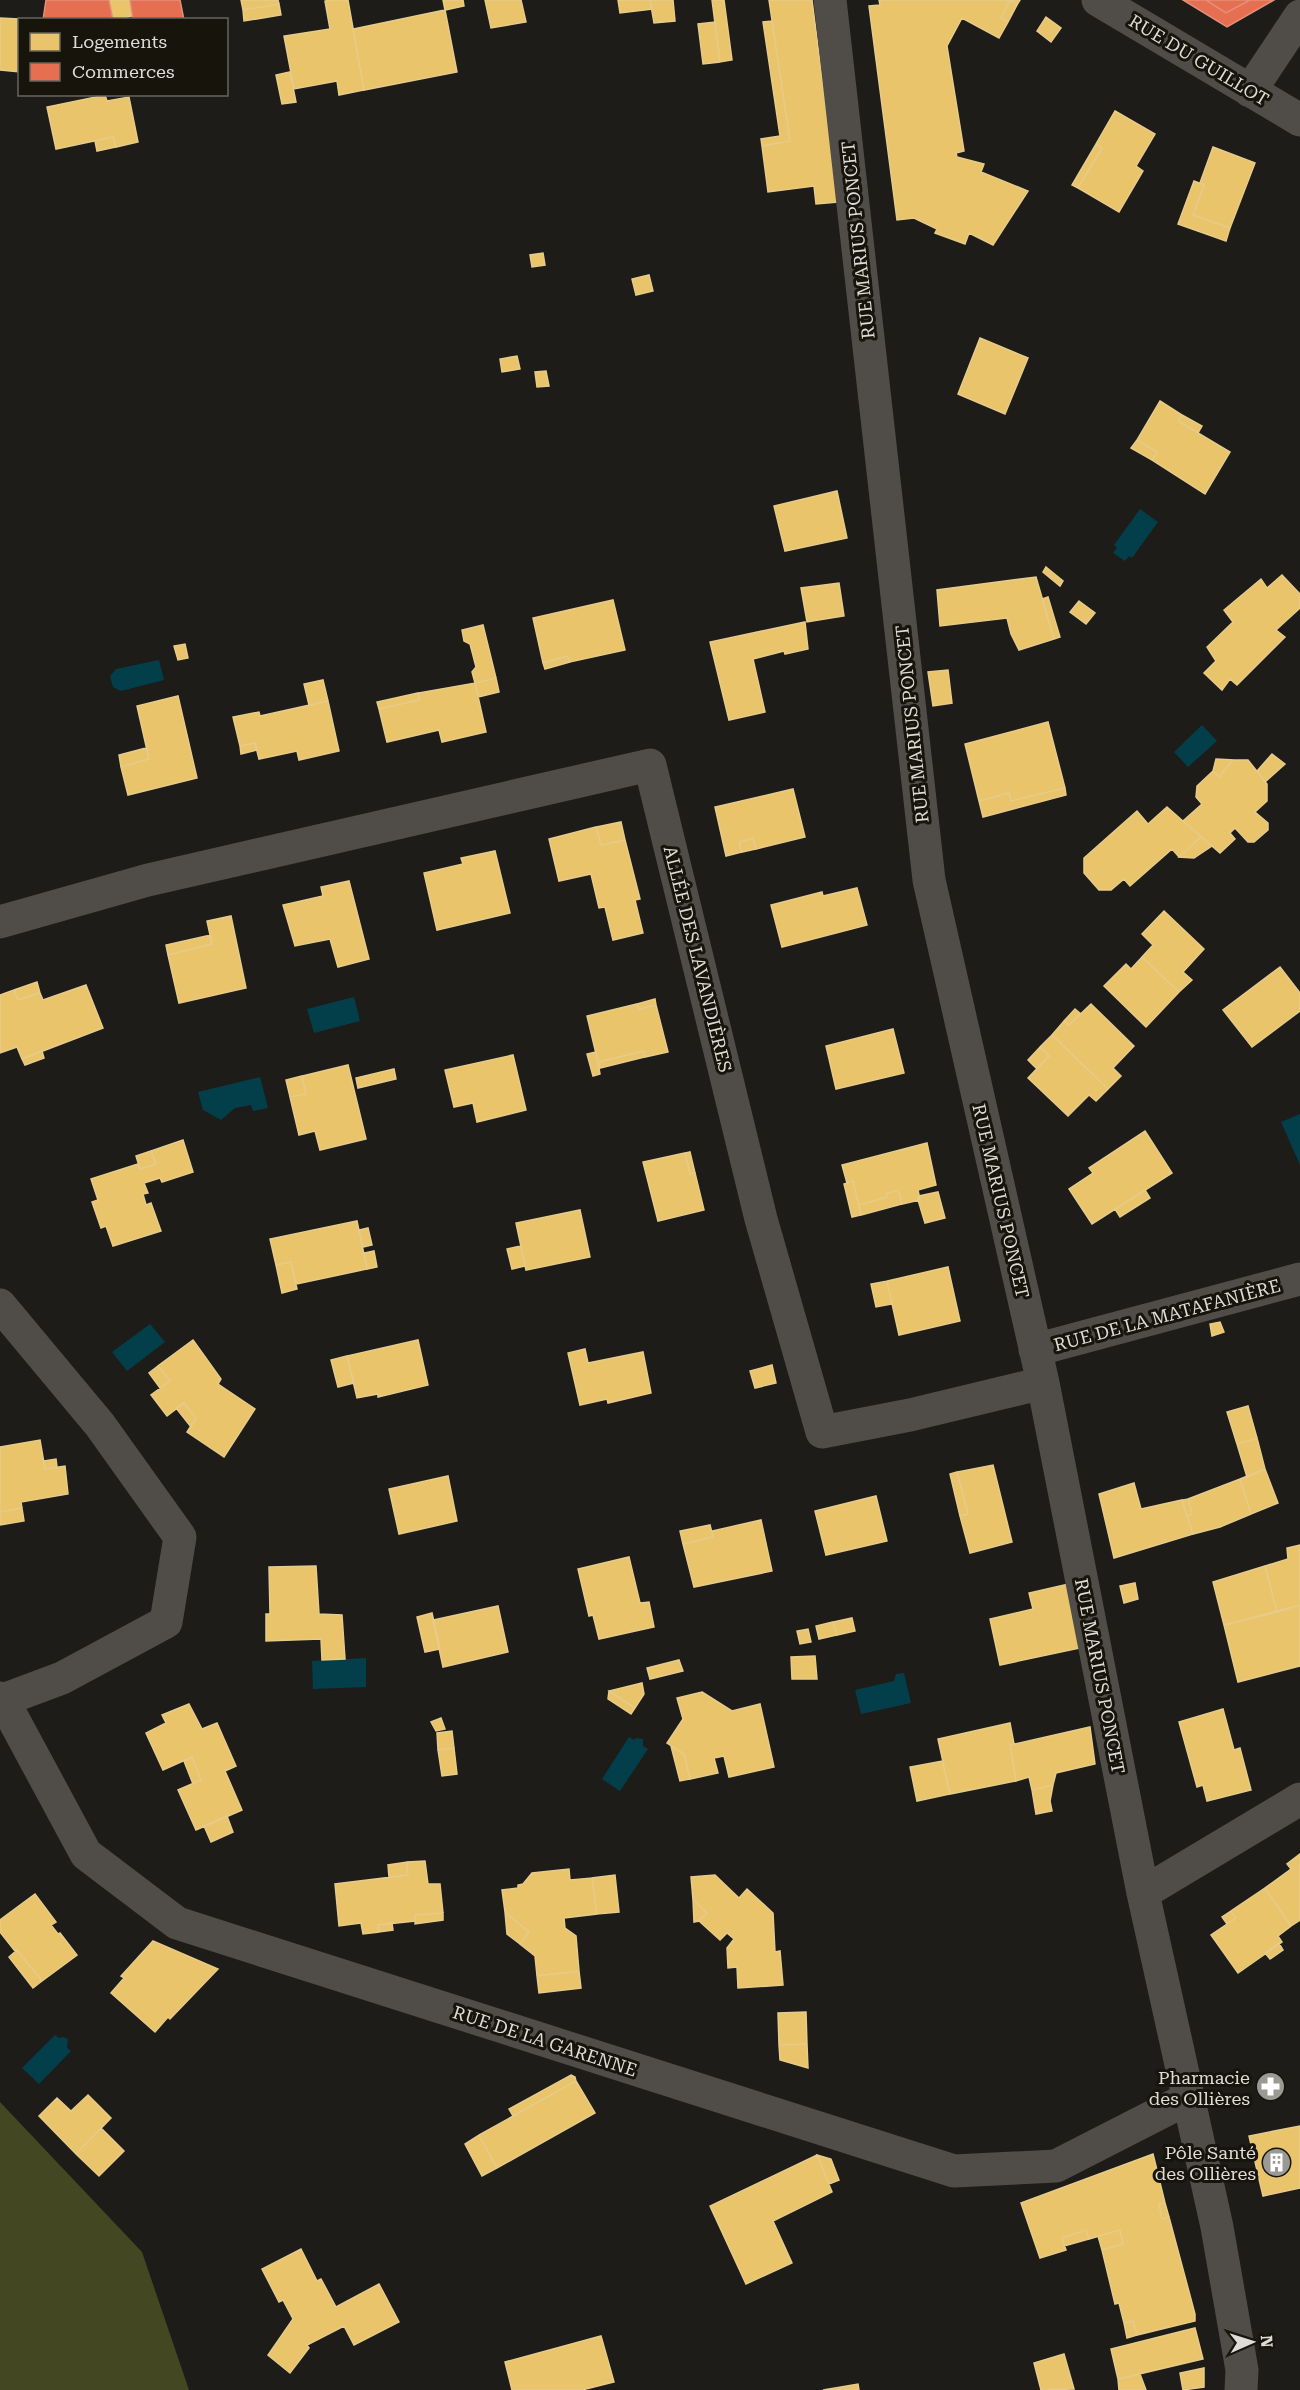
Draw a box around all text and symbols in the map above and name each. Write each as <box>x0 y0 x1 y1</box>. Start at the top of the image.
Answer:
street label: RUE DU GUILLOT <box>1125 10 1273 110</box>
legend <box>18 18 228 96</box>
text: Logements <box>72 31 167 52</box>
text: Commerces <box>72 61 174 82</box>
street label: RUE MARIUS PONCET <box>837 140 879 340</box>
street label: RUE MARIUS PONCET <box>891 624 933 824</box>
street label: ALLÉE DES LAVANDIÈRES <box>660 844 736 1074</box>
street label: RUE MARIUS PONCET <box>968 1102 1034 1300</box>
street label: RUE DE LA MATAFANIÈRE <box>1051 1275 1283 1355</box>
street label: RUE MARIUS PONCET <box>1071 1576 1129 1776</box>
street label: RUE DE LA GARENNE <box>450 2001 640 2081</box>
place label: Pharmacie des Ollières <box>1149 2067 1250 2109</box>
pharmacy icon: Pharmacie des Ollières <box>1255 2071 1287 2103</box>
place label: Pôle Santé des Ollières <box>1155 2142 1256 2184</box>
building icon: Pôle Santé des Ollières <box>1261 2146 1293 2178</box>
north arrow <box>1222 2312 1282 2372</box>
text: N <box>1257 2335 1276 2348</box>

